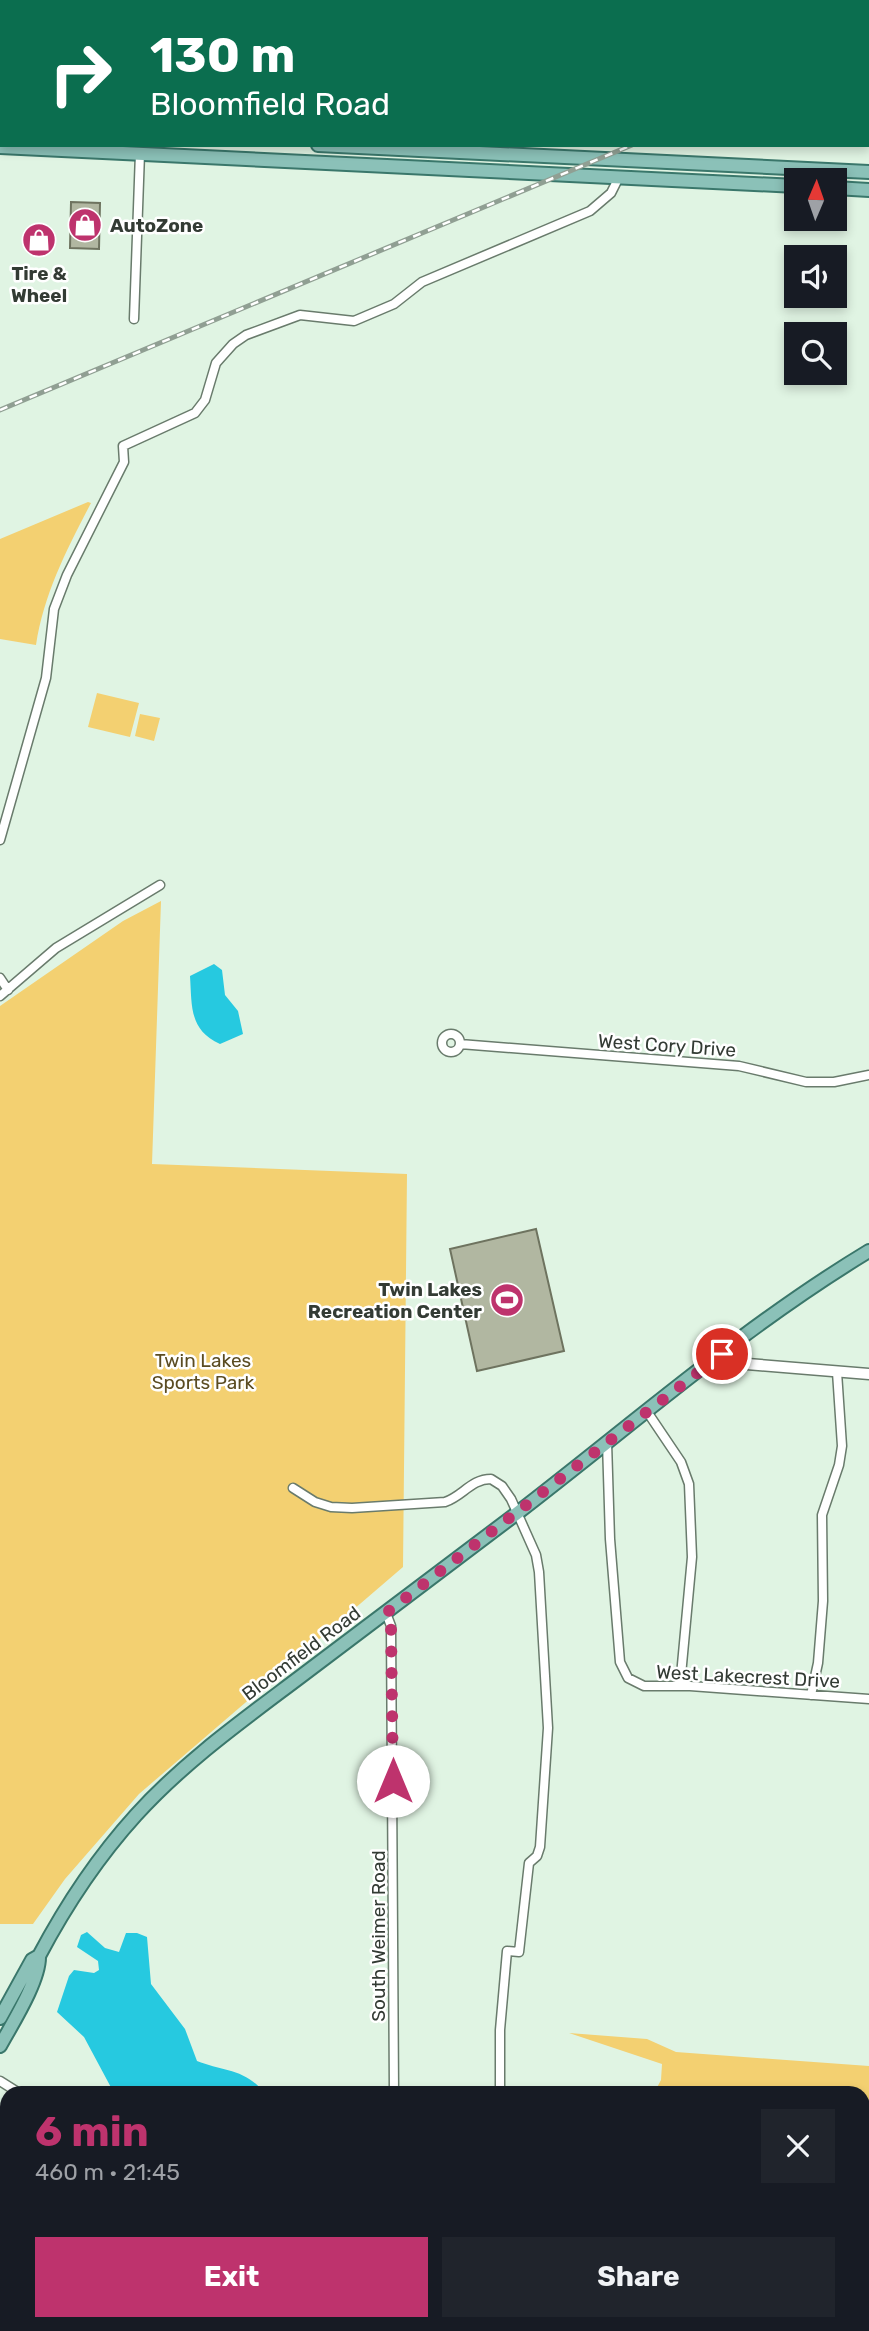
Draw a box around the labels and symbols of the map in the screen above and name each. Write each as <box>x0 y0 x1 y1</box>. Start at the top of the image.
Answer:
north arrow <box>784 168 847 231</box>
shop icon: AutoZone <box>66 206 104 244</box>
place label: AutoZone <box>110 214 203 237</box>
shop icon: Tire & Wheel <box>20 221 58 259</box>
place label: Tire & Wheel <box>11 262 67 307</box>
street label: West Cory Drive <box>597 1029 737 1062</box>
place label: Twin Lakes Recreation Center <box>308 1278 482 1323</box>
sports icon: Twin Lakes Recreation Center <box>488 1281 526 1319</box>
pin <box>692 1324 752 1384</box>
park label: Twin Lakes Sports Park <box>152 1349 254 1394</box>
street label: Bloomfield Road <box>237 1601 365 1705</box>
street label: West Lakecrest Drive <box>655 1660 840 1693</box>
position arrow <box>356 1744 430 1818</box>
street label: South Weimer Road <box>367 1850 390 2022</box>

